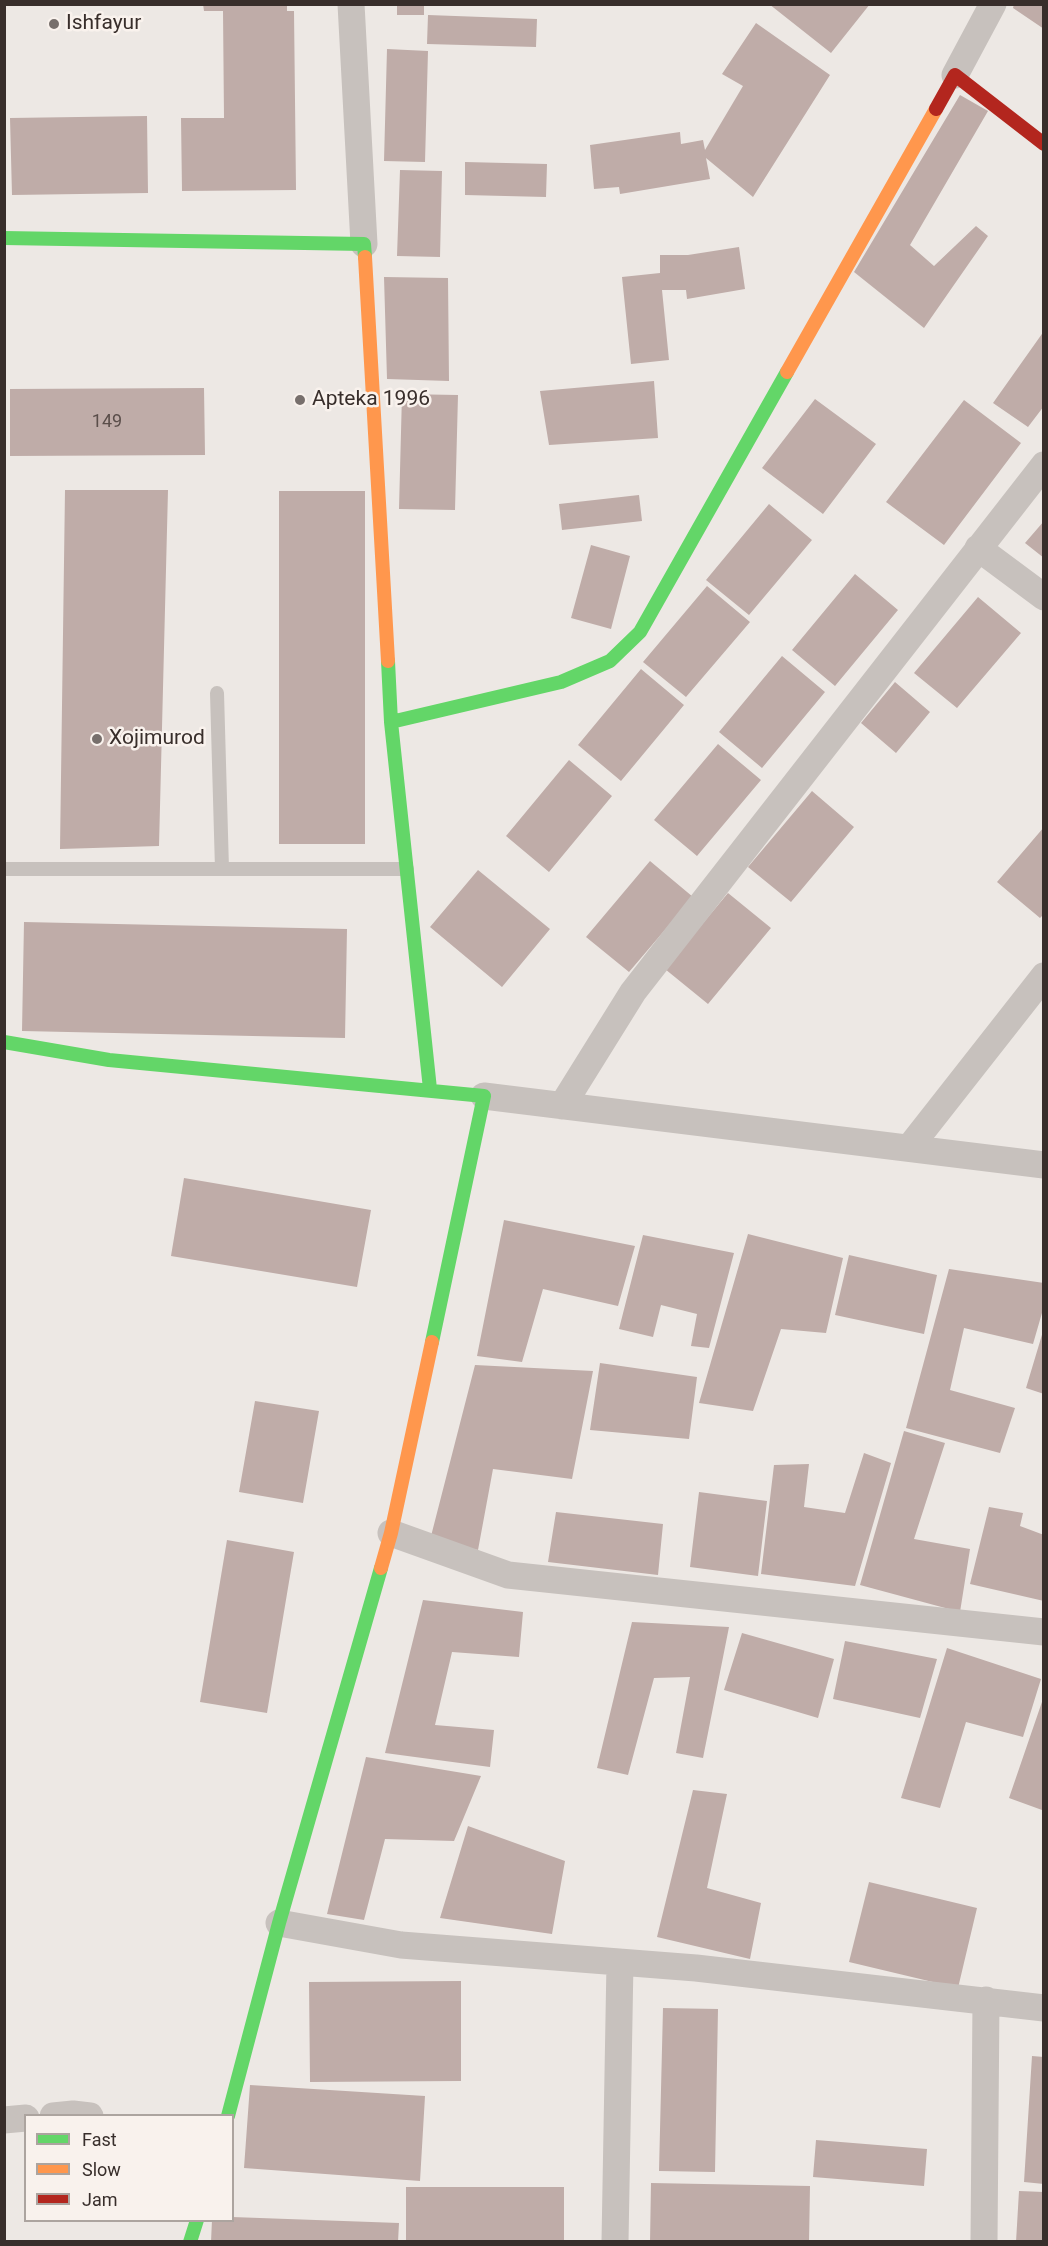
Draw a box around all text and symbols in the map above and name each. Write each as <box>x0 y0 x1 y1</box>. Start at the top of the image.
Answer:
place label: Ishfayur <box>66 11 141 37</box>
marker: Ishfayur <box>47 17 61 31</box>
place label: Apteka 1996 <box>312 387 430 413</box>
marker: Apteka 1996 <box>293 393 307 407</box>
house number: 149 <box>92 411 122 433</box>
place label: Xojimurod <box>109 726 205 752</box>
marker: Xojimurod <box>90 732 104 746</box>
legend <box>24 2114 234 2222</box>
text: Fast <box>82 2129 117 2150</box>
text: Slow <box>82 2159 121 2180</box>
text: Jam <box>82 2189 118 2210</box>

